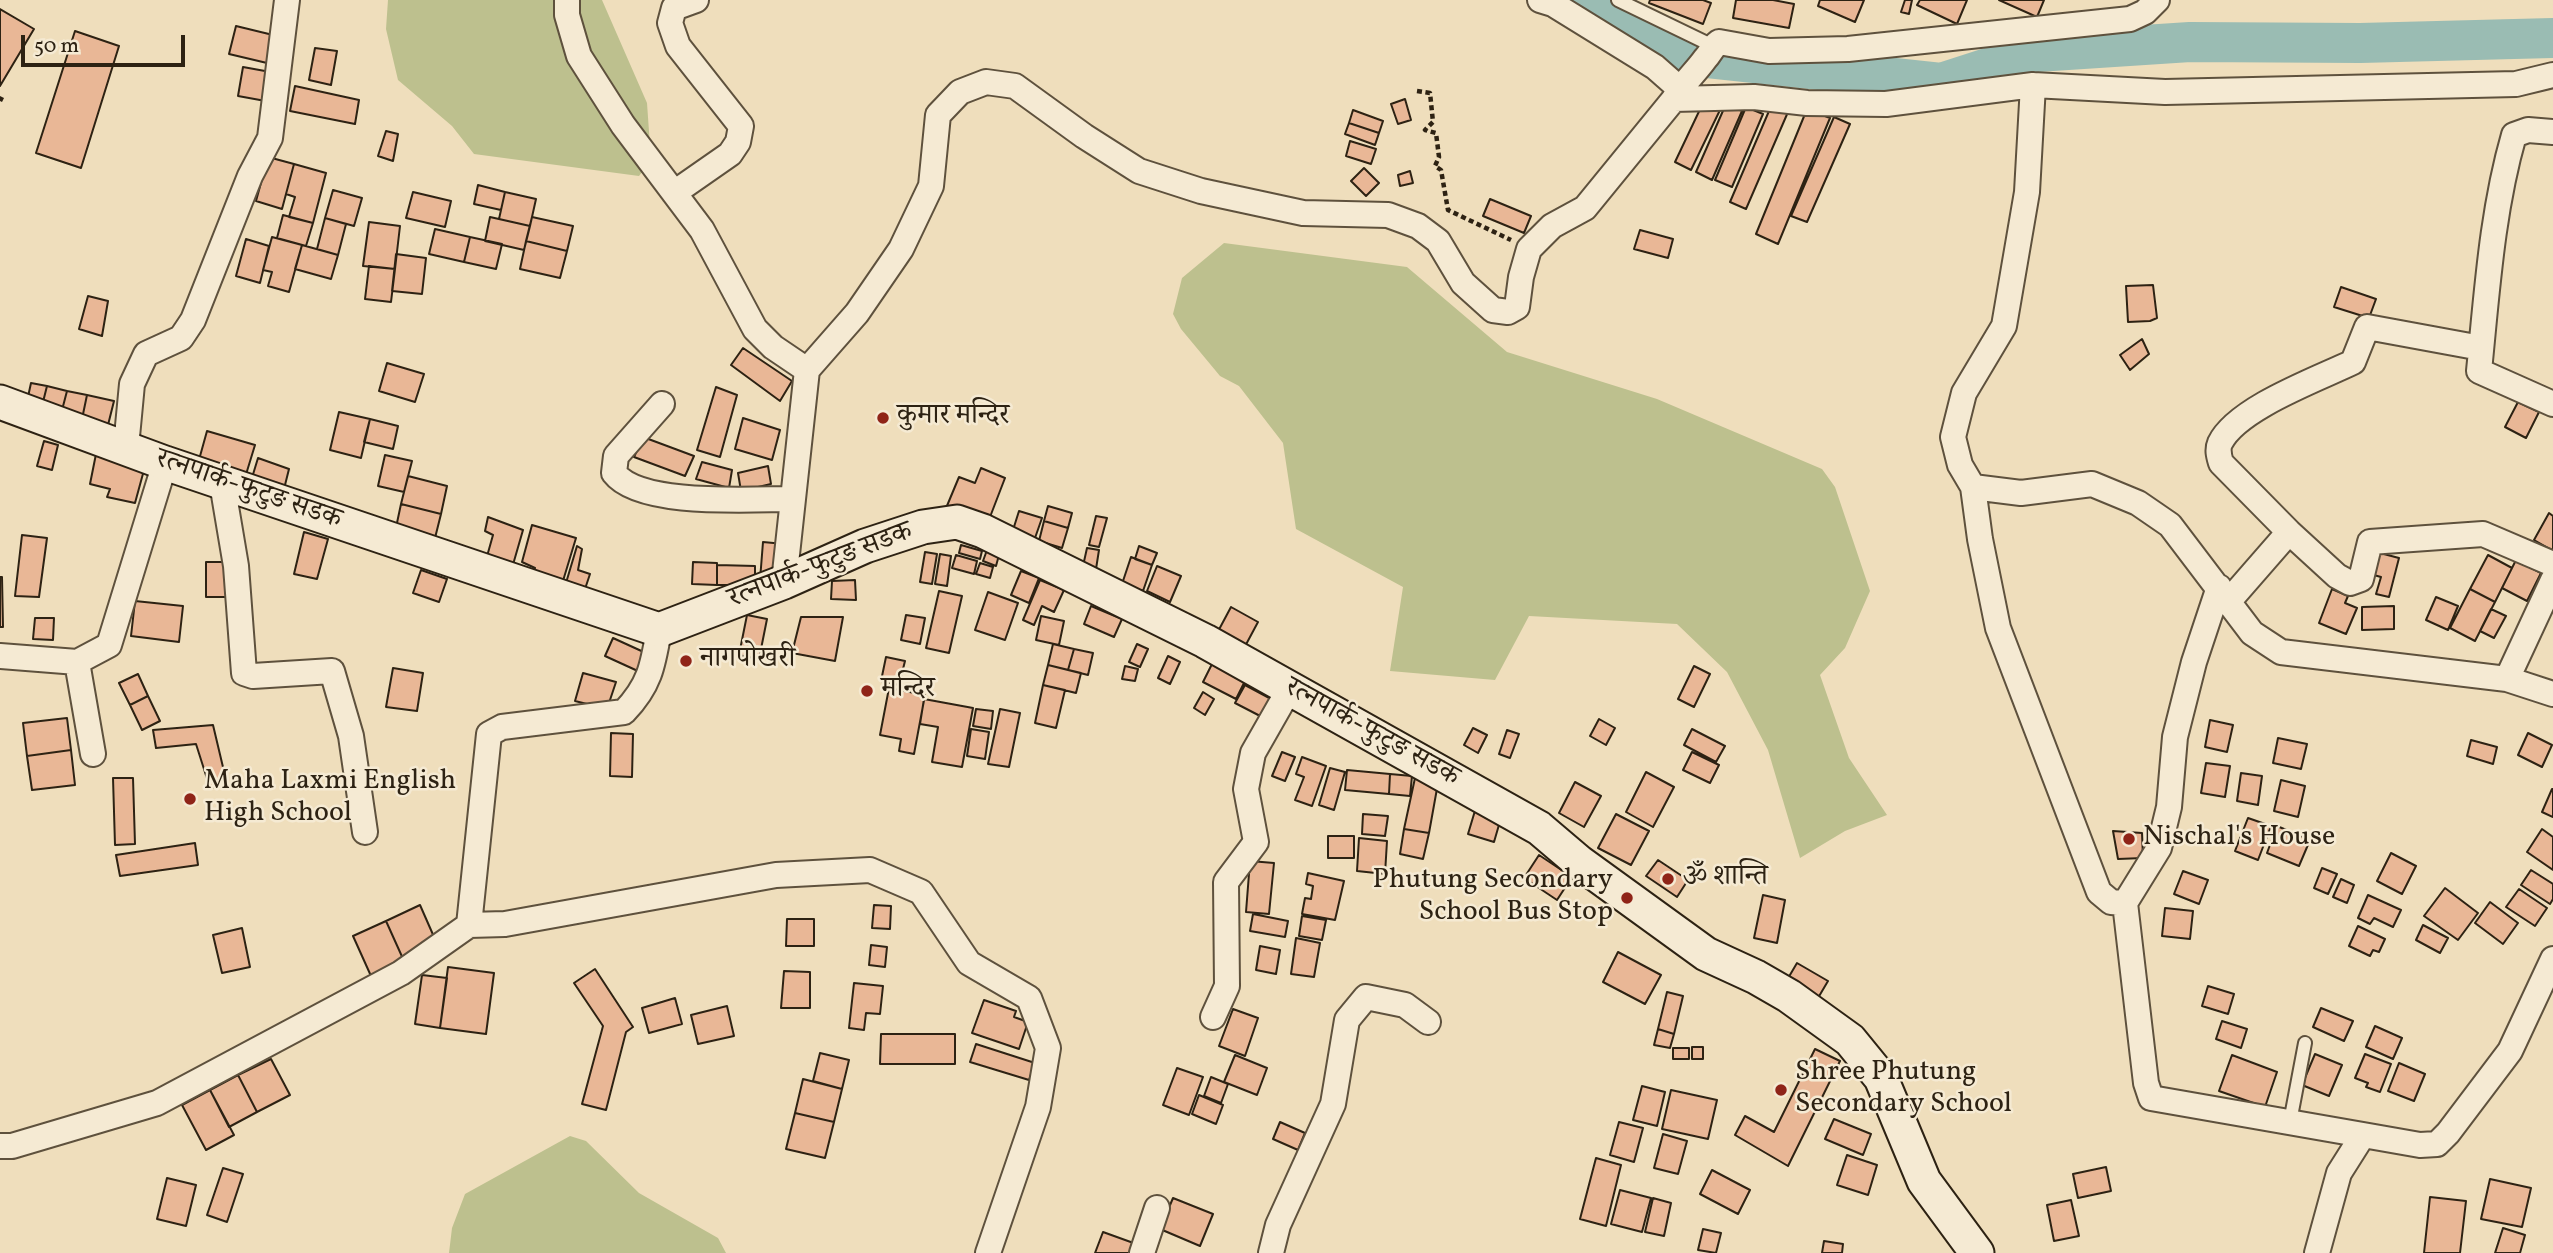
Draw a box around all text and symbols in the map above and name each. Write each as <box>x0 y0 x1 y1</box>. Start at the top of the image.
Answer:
scale bar <box>24 21 189 65</box>
text: 50 m <box>34 32 79 61</box>
place label: कुमार मन्दिर <box>897 401 1009 435</box>
marker: कुमार मन्दिर <box>875 410 891 426</box>
street label: रत्नपार्क-फुटुङ सडक <box>151 443 345 539</box>
street label: रत्नपार्क-फुटुङ सडक <box>724 516 918 618</box>
place label: नागपोखरी <box>700 644 795 678</box>
marker: नागपोखरी <box>678 653 694 669</box>
street label: रत्नपार्क-फुटुङ सडक <box>1278 672 1464 796</box>
place label: मन्दिर <box>881 674 935 708</box>
marker: मन्दिर <box>859 683 875 699</box>
place label: Maha Laxmi English High School <box>204 766 456 832</box>
marker: Maha Laxmi English High School <box>182 791 198 807</box>
place label: Nischal's House <box>2143 822 2335 856</box>
marker: Nischal's House <box>2121 831 2137 847</box>
place label: ॐ शान्ति <box>1682 862 1768 896</box>
place label: Phutung Secondary School Bus Stop <box>1373 865 1613 931</box>
marker: ॐ शान्ति <box>1660 871 1676 887</box>
marker: Phutung Secondary School Bus Stop <box>1619 890 1635 906</box>
place label: Shree Phutung Secondary School <box>1795 1057 2012 1123</box>
marker: Shree Phutung Secondary School <box>1773 1082 1789 1098</box>

